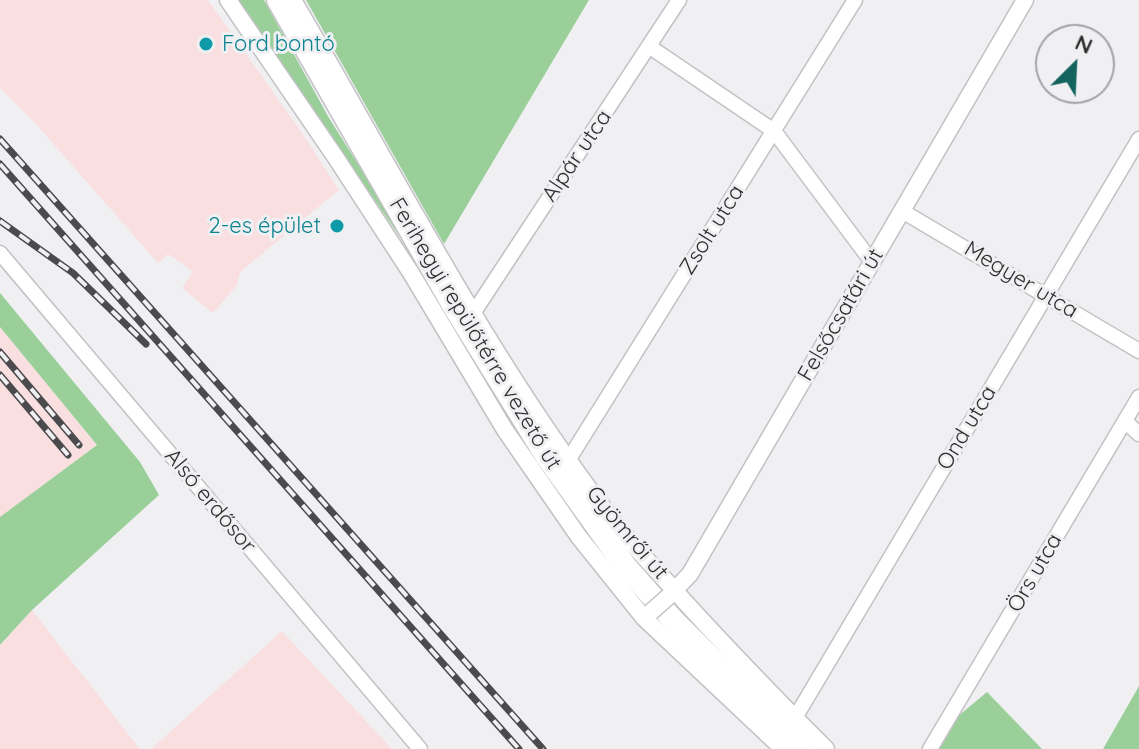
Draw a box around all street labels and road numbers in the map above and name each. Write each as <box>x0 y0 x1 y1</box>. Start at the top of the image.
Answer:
street label: Alpár utca <box>537 105 617 207</box>
street label: Zsolt utca <box>674 180 750 280</box>
street label: Ferihegyi repülőtérre vezető út <box>383 193 567 475</box>
street label: Megyer utca <box>959 236 1083 324</box>
street label: Felsőcsatári út <box>792 244 890 386</box>
street label: Ond utca <box>932 381 1002 475</box>
street label: Alsó erdősor <box>159 443 261 559</box>
street label: Gyömrői út <box>580 481 674 585</box>
street label: Örs utca <box>1002 529 1068 617</box>

